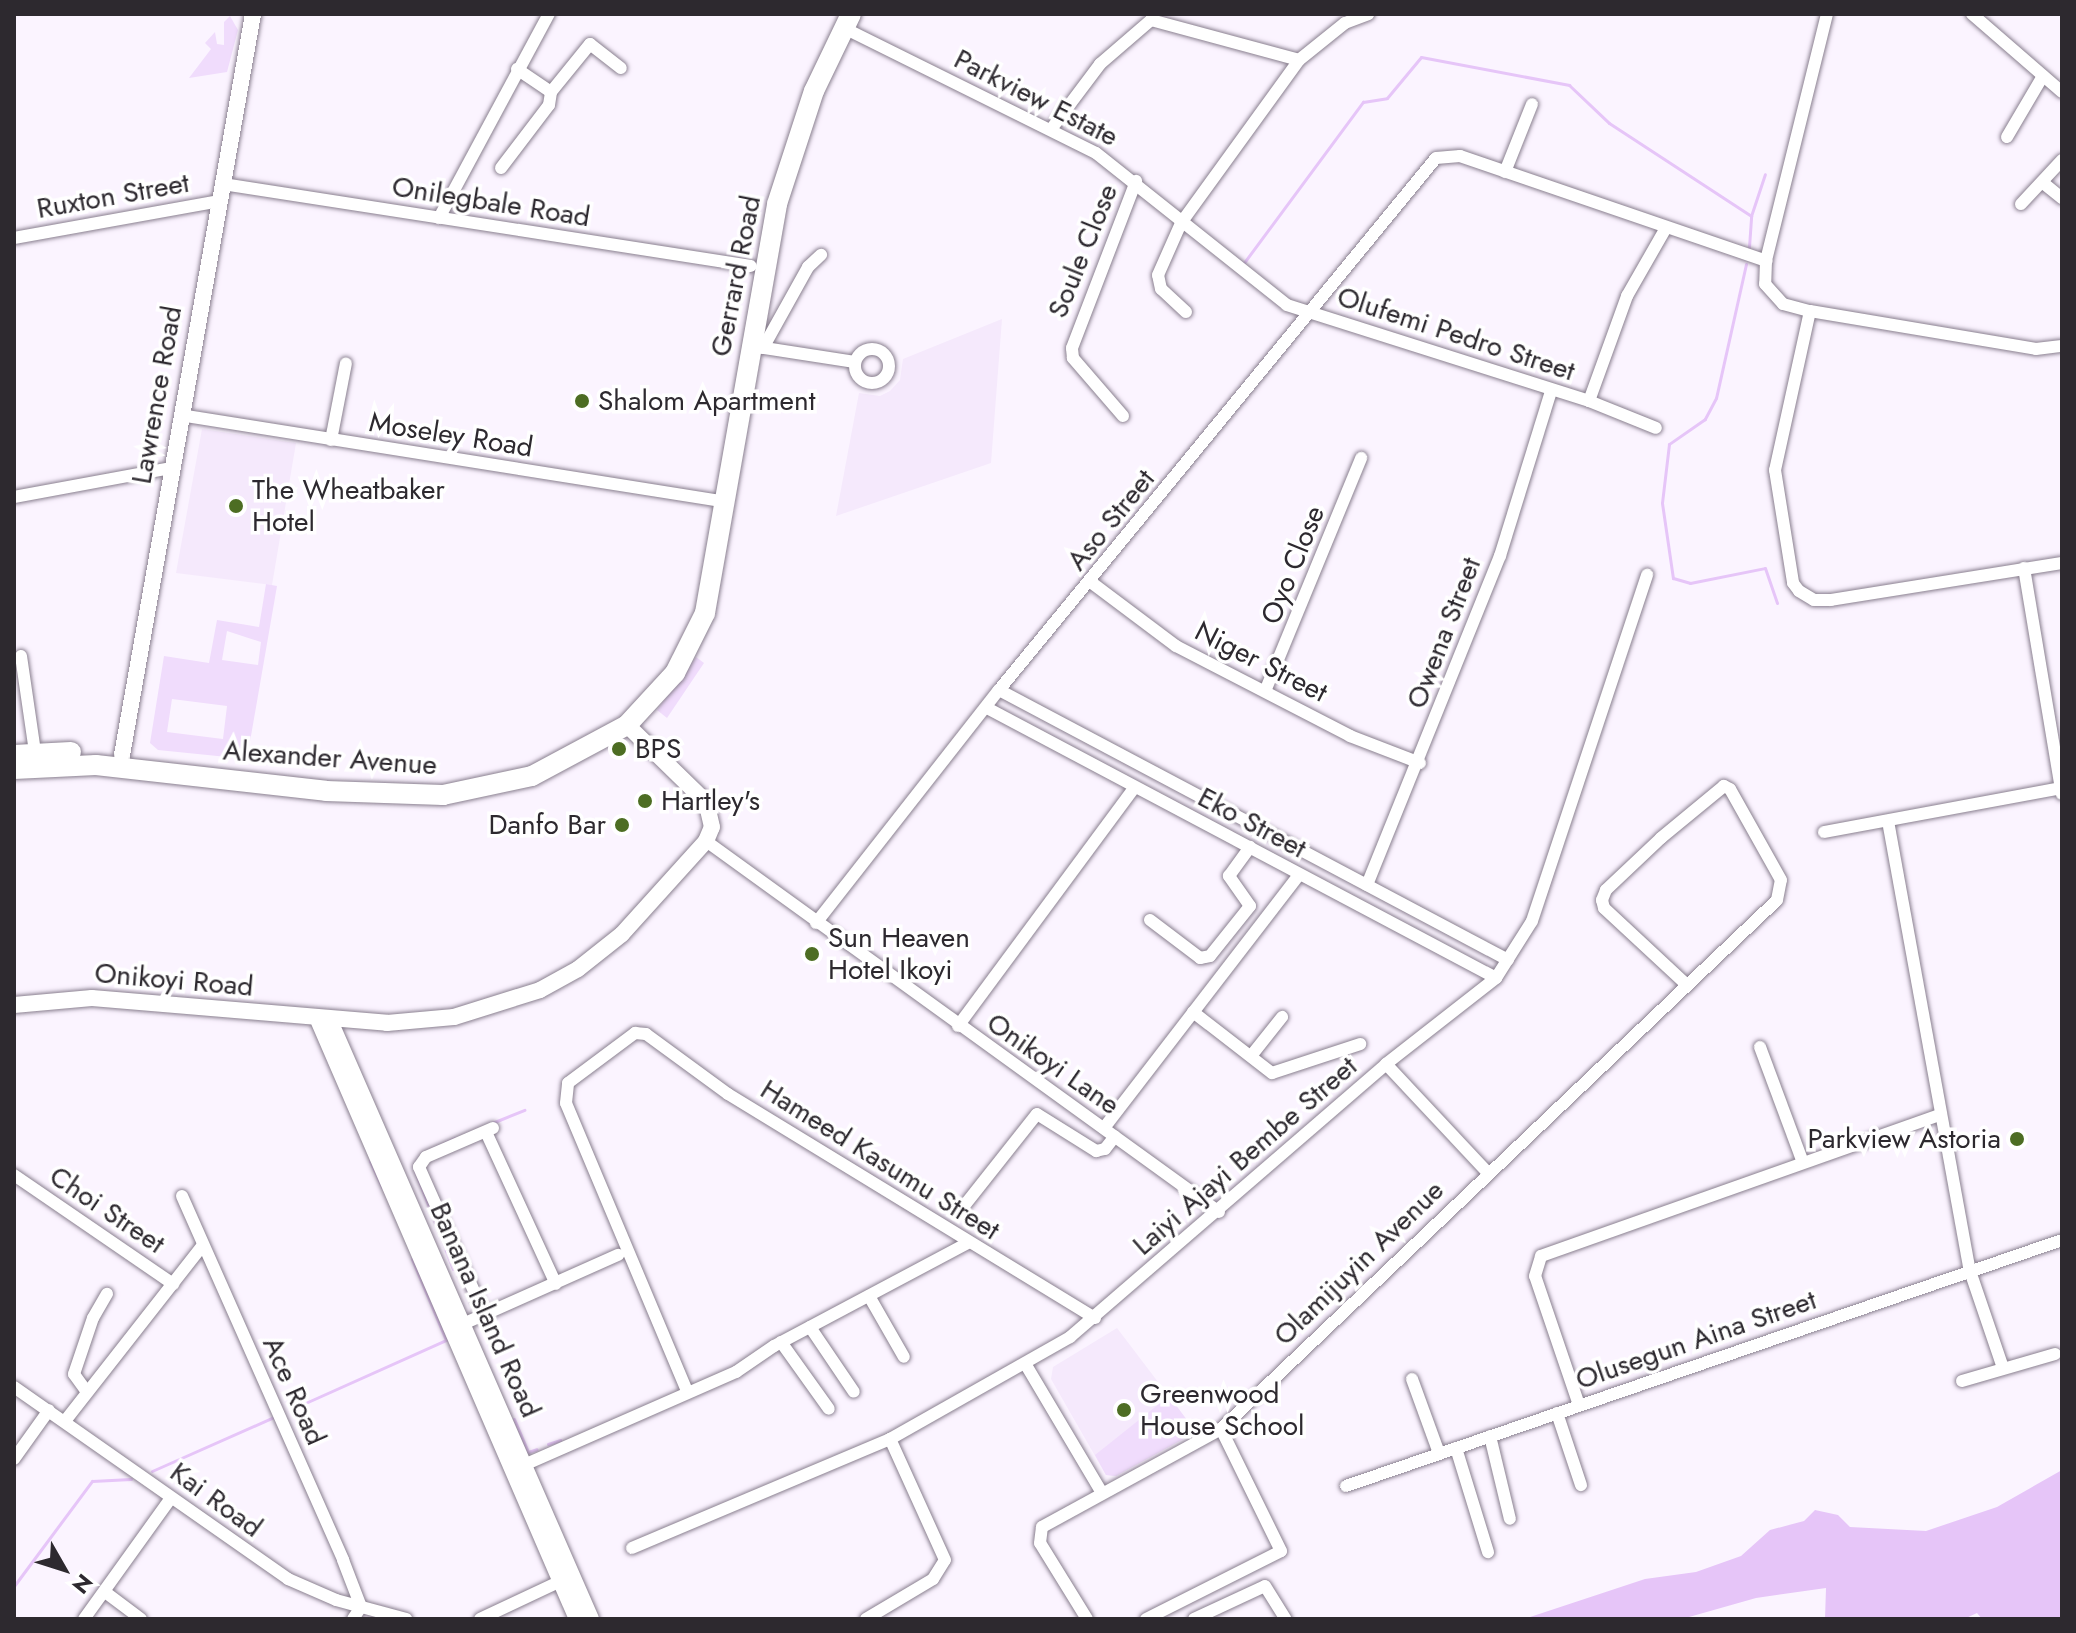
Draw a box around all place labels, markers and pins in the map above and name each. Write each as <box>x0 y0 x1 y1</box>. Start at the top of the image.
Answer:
place label: Shalom Apartment <box>598 384 815 418</box>
marker: Shalom Apartment <box>573 392 591 410</box>
place label: The Wheatbaker Hotel <box>252 473 445 539</box>
marker: The Wheatbaker Hotel <box>227 497 245 515</box>
place label: BPS <box>635 732 681 766</box>
marker: BPS <box>610 740 628 758</box>
place label: Hartley's <box>661 784 760 818</box>
marker: Hartley's <box>636 792 654 810</box>
place label: Danfo Bar <box>488 808 606 842</box>
marker: Danfo Bar <box>613 816 631 834</box>
place label: Sun Heaven Hotel Ikoyi <box>828 921 970 987</box>
marker: Sun Heaven Hotel Ikoyi <box>803 945 821 963</box>
place label: Parkview Astoria <box>1808 1122 2001 1156</box>
marker: Parkview Astoria <box>2008 1130 2026 1148</box>
place label: Greenwood House School <box>1140 1377 1305 1443</box>
marker: Greenwood House School <box>1115 1401 1133 1419</box>

